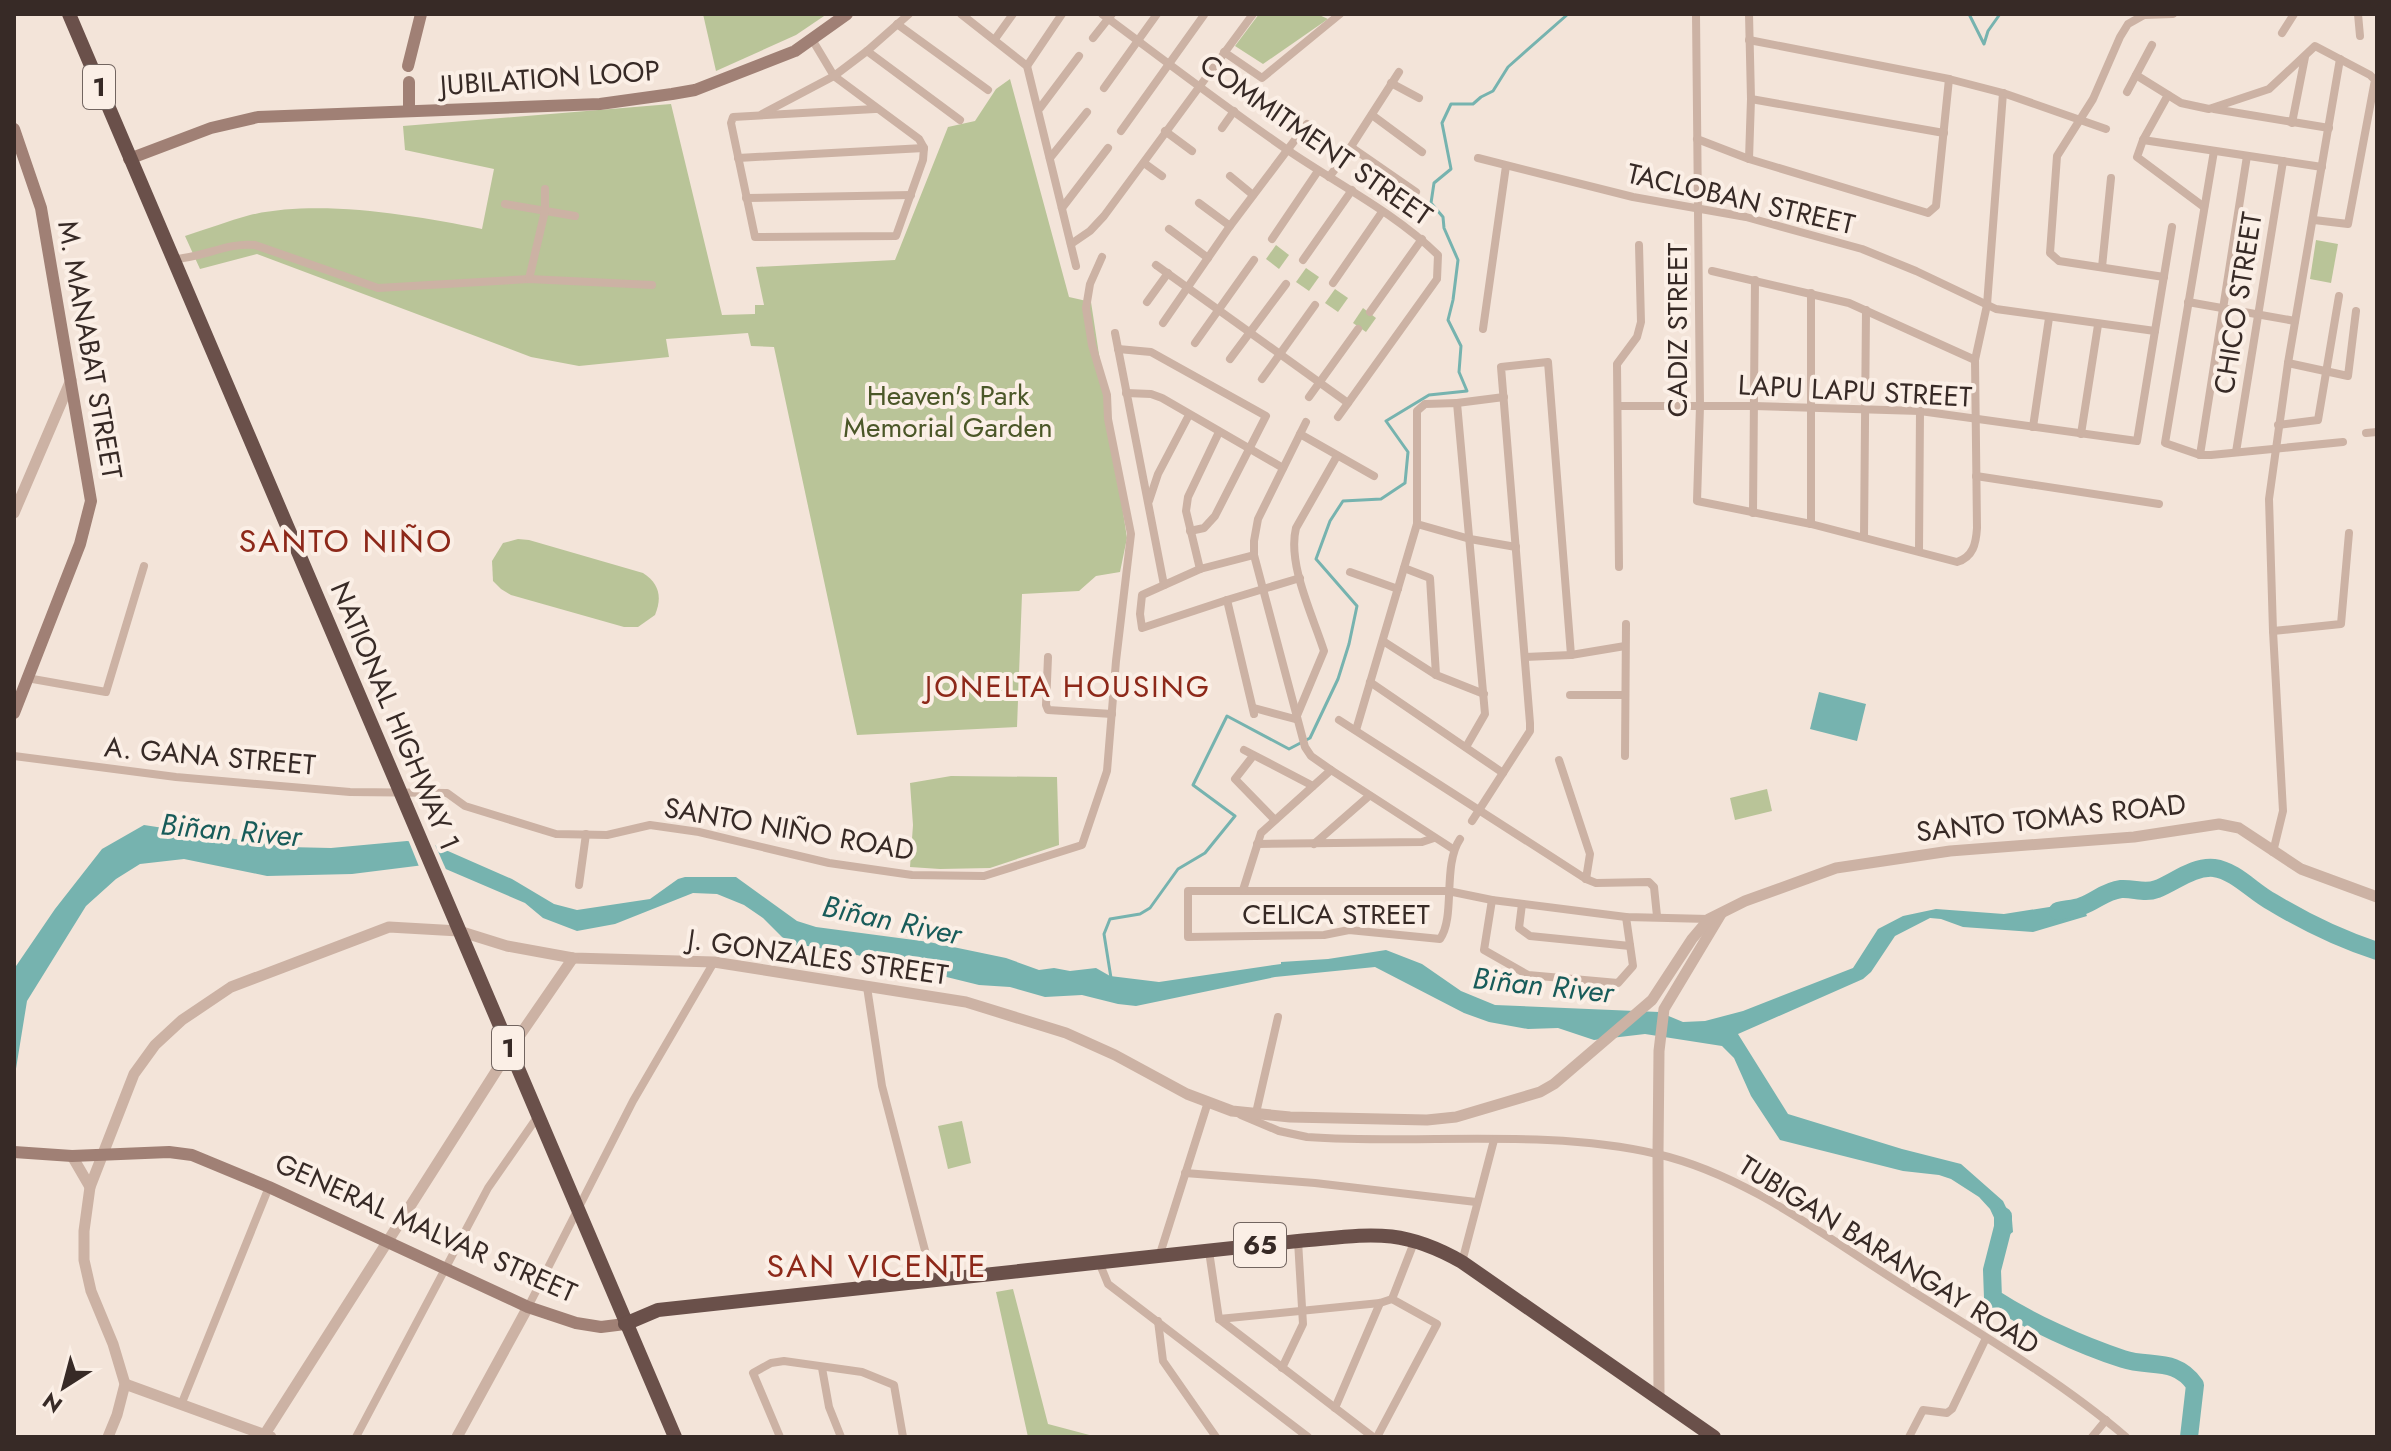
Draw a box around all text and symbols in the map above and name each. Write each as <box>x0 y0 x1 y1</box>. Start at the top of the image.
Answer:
street label: COMMITMENT STREET <box>1191 44 1441 236</box>
street label: JUBILATION LOOP <box>435 50 661 106</box>
road number: 1 <box>83 65 115 109</box>
street label: TACLOBAN STREET <box>1623 153 1859 245</box>
street label: CHICO STREET <box>2203 209 2273 397</box>
street label: M. MANABAT STREET <box>47 218 133 482</box>
street label: CADIZ STREET <box>1657 243 1698 417</box>
street label: LAPU LAPU STREET <box>1737 364 1973 418</box>
park label: Heaven's Park Memorial Garden <box>843 375 1053 448</box>
district label: SANTO NIÑO <box>239 518 453 564</box>
street label: NATIONAL HIGHWAY 1 <box>320 575 470 857</box>
district label: JONELTA HOUSING <box>921 665 1211 708</box>
street label: A. GANA STREET <box>103 726 317 786</box>
street label: SANTO TOMAS ROAD <box>1914 783 2188 853</box>
street label: SANTO NIÑO ROAD <box>661 787 917 871</box>
water label: Biñan River <box>159 802 305 858</box>
water label: Biñan River <box>818 884 967 956</box>
street label: CELICA STREET <box>1242 894 1430 935</box>
street label: J. GONZALES STREET <box>681 918 951 996</box>
water label: Biñan River <box>1471 956 1617 1014</box>
road number: 1 <box>492 1026 524 1070</box>
street label: GENERAL MALVAR STREET <box>269 1143 583 1313</box>
street label: TUBIGAN BARANGAY ROAD <box>1731 1145 2047 1365</box>
road number: 65 <box>1234 1223 1286 1267</box>
district label: SAN VICENTE <box>767 1243 987 1289</box>
north arrow <box>24 1347 104 1427</box>
text: N <box>36 1385 69 1421</box>

